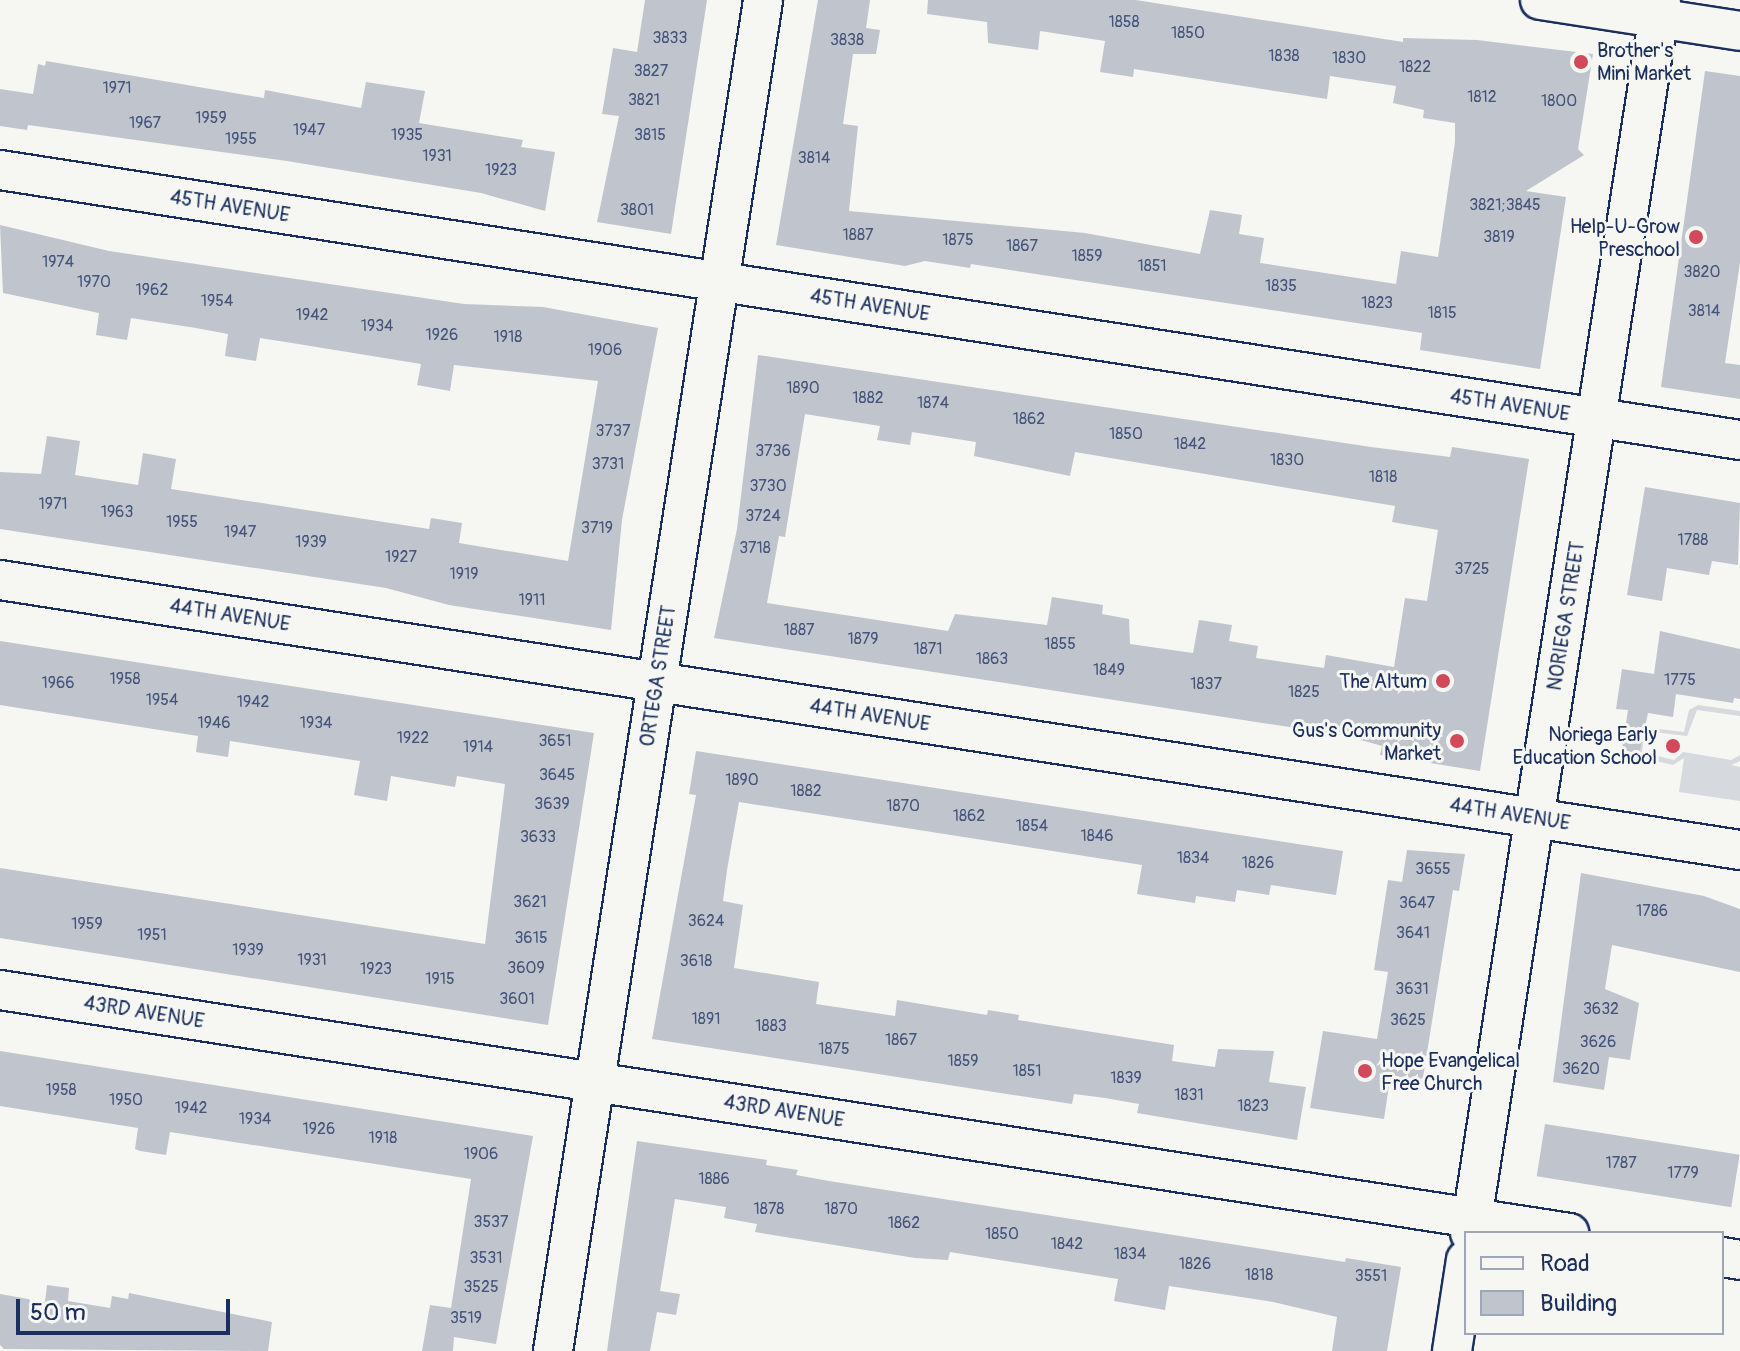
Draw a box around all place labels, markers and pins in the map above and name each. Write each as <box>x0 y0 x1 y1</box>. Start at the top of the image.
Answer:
place label: Brother's Mini Market <box>1597 38 1691 85</box>
marker: Brother's Mini Market <box>1572 53 1590 71</box>
place label: Help-U-Grow Preschool <box>1570 214 1680 261</box>
marker: Help-U-Grow Preschool <box>1687 228 1705 246</box>
place label: The Altum <box>1339 669 1427 693</box>
marker: The Altum <box>1434 672 1452 690</box>
place label: Gus's Community Market <box>1292 718 1441 765</box>
place label: Noriega Early Education School <box>1513 722 1657 769</box>
marker: Gus's Community Market <box>1448 732 1466 750</box>
marker: Noriega Early Education School <box>1664 737 1682 755</box>
place label: Hope Evangelical Free Church <box>1381 1048 1520 1095</box>
marker: Hope Evangelical Free Church <box>1356 1062 1374 1080</box>

